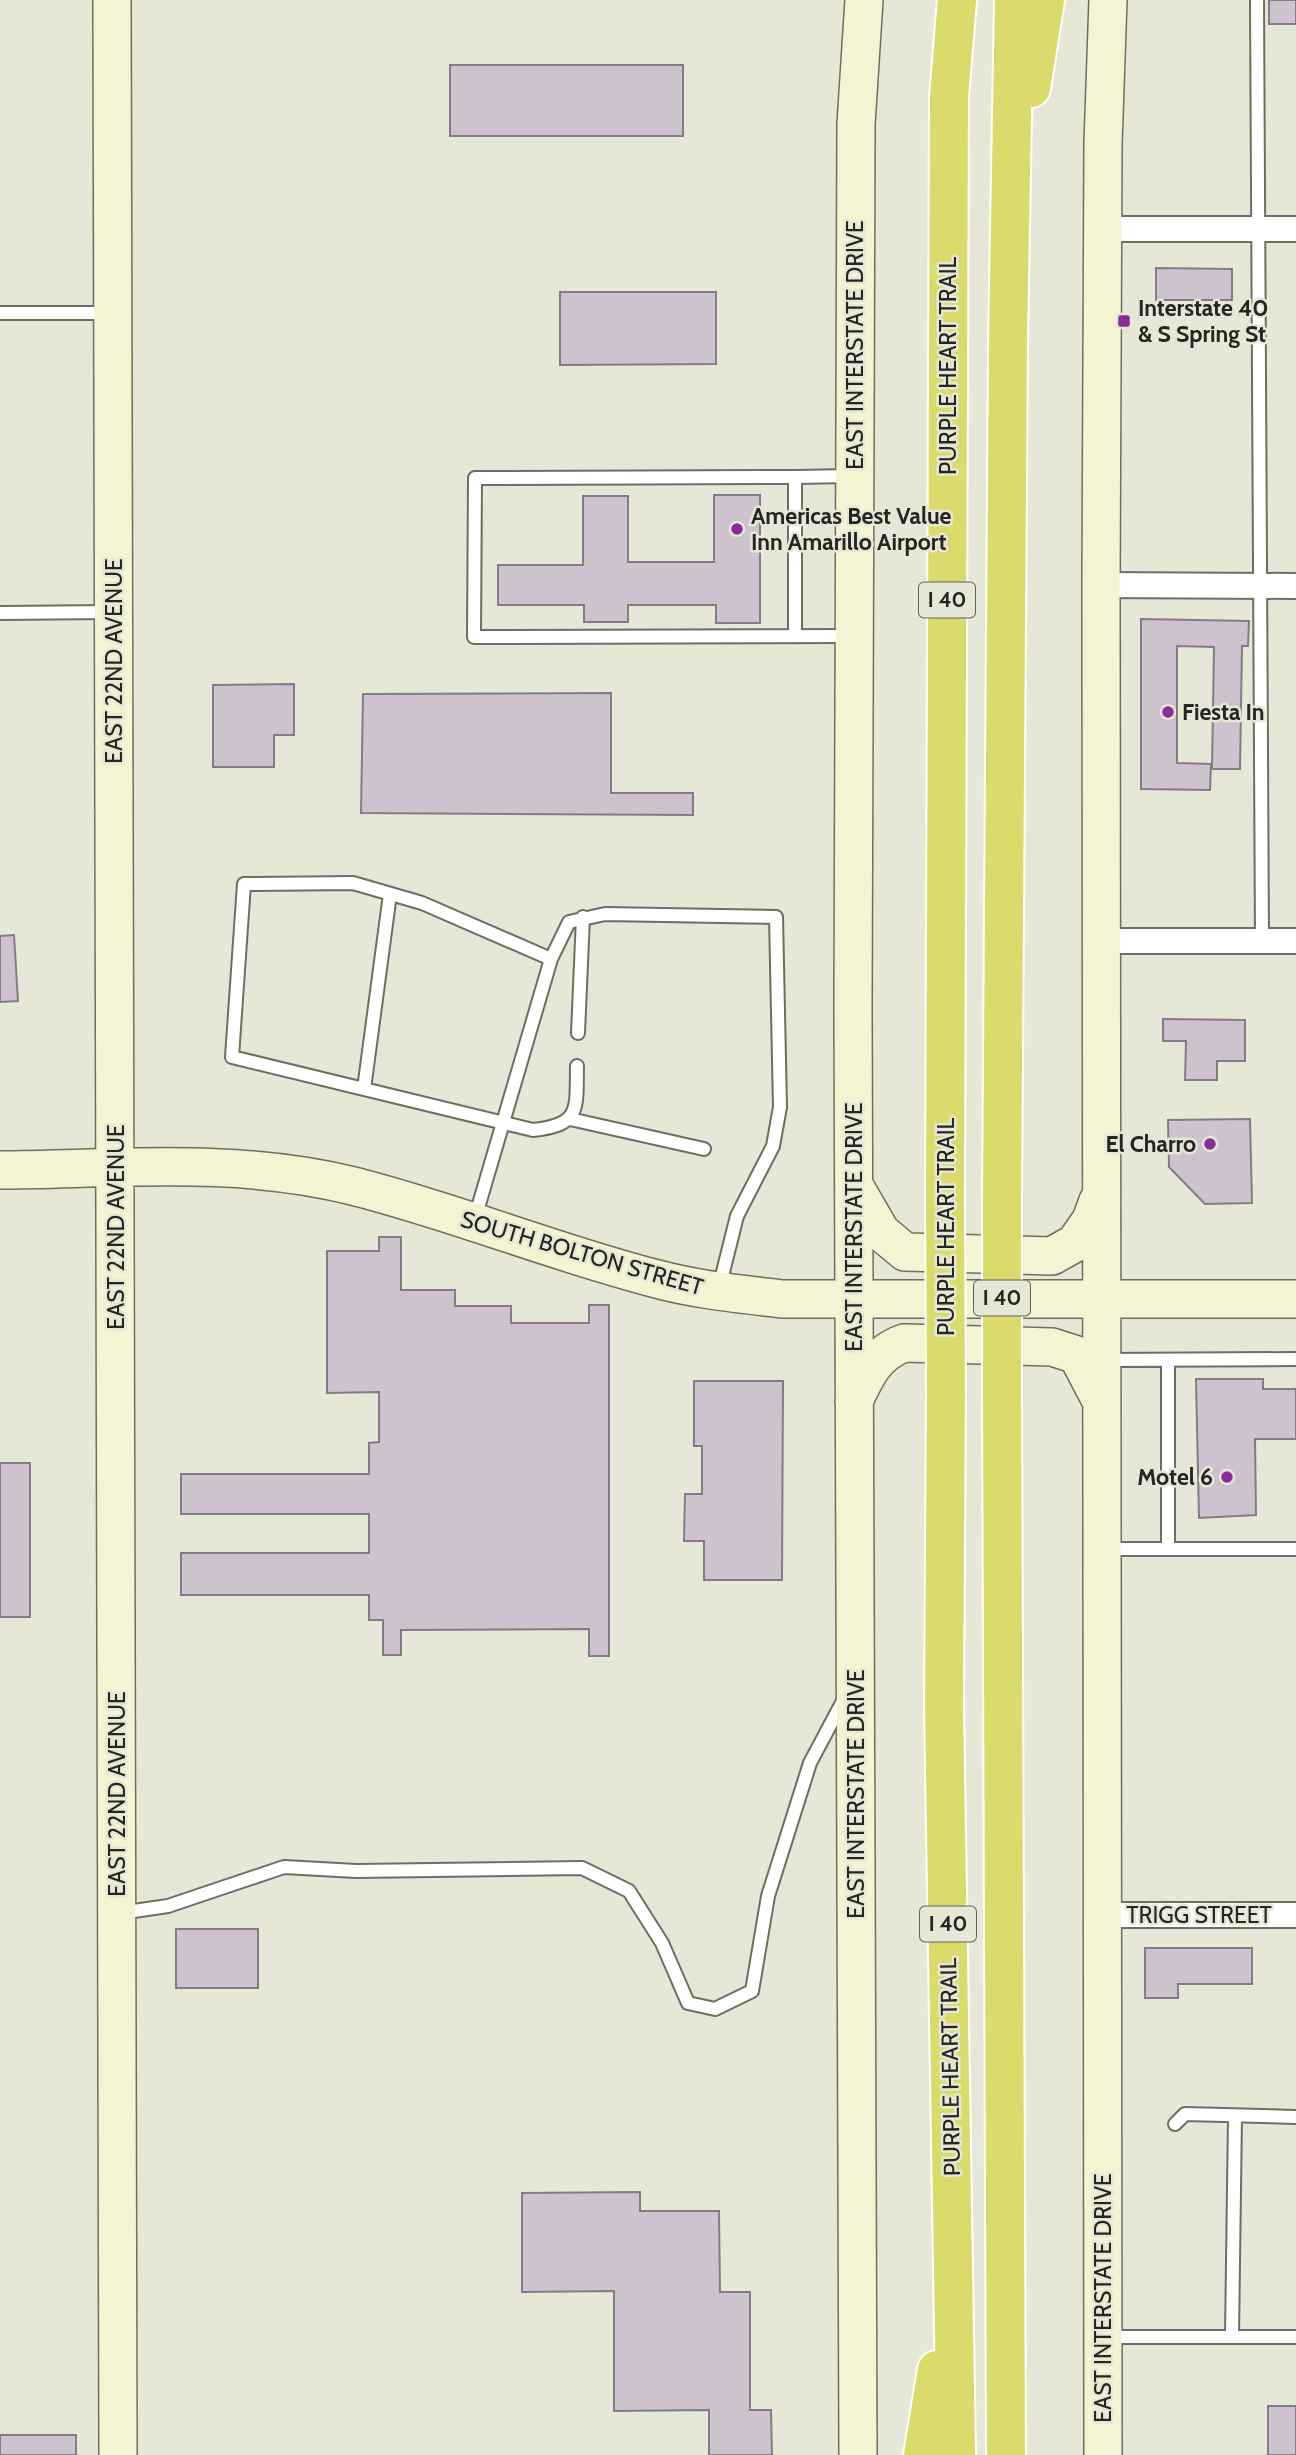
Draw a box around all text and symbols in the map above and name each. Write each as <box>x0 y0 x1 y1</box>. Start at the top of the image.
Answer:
street label: EAST INTERSTATE DRIVE <box>841 220 869 470</box>
street label: PURPLE HEART TRAIL <box>934 256 962 475</box>
place label: Interstate 40 & S Spring St <box>1138 294 1269 348</box>
marker: Interstate 40 & S Spring St <box>1116 313 1132 329</box>
place label: Americas Best Value Inn Amarillo Airport <box>751 502 952 556</box>
marker: Americas Best Value Inn Amarillo Airport <box>729 521 745 537</box>
street label: EAST 22ND AVENUE <box>100 558 128 764</box>
road number: I 40 <box>919 582 975 618</box>
place label: Fiesta In <box>1182 698 1265 726</box>
marker: Fiesta In <box>1160 704 1176 720</box>
street label: EAST INTERSTATE DRIVE <box>840 1102 868 1352</box>
street label: PURPLE HEART TRAIL <box>932 1117 960 1336</box>
street label: EAST 22ND AVENUE <box>102 1124 130 1330</box>
place label: El Charro <box>1105 1130 1196 1158</box>
marker: El Charro <box>1202 1136 1218 1152</box>
street label: SOUTH BOLTON STREET <box>458 1205 706 1301</box>
road number: I 40 <box>974 1280 1030 1316</box>
place label: Motel 6 <box>1137 1463 1213 1491</box>
marker: Motel 6 <box>1219 1469 1235 1485</box>
street label: EAST INTERSTATE DRIVE <box>842 1669 870 1919</box>
street label: EAST 22ND AVENUE <box>103 1691 131 1897</box>
street label: TRIGG STREET <box>1126 1901 1272 1929</box>
road number: I 40 <box>920 1906 976 1941</box>
street label: PURPLE HEART TRAIL <box>934 1957 966 2176</box>
street label: EAST INTERSTATE DRIVE <box>1089 2173 1117 2423</box>

